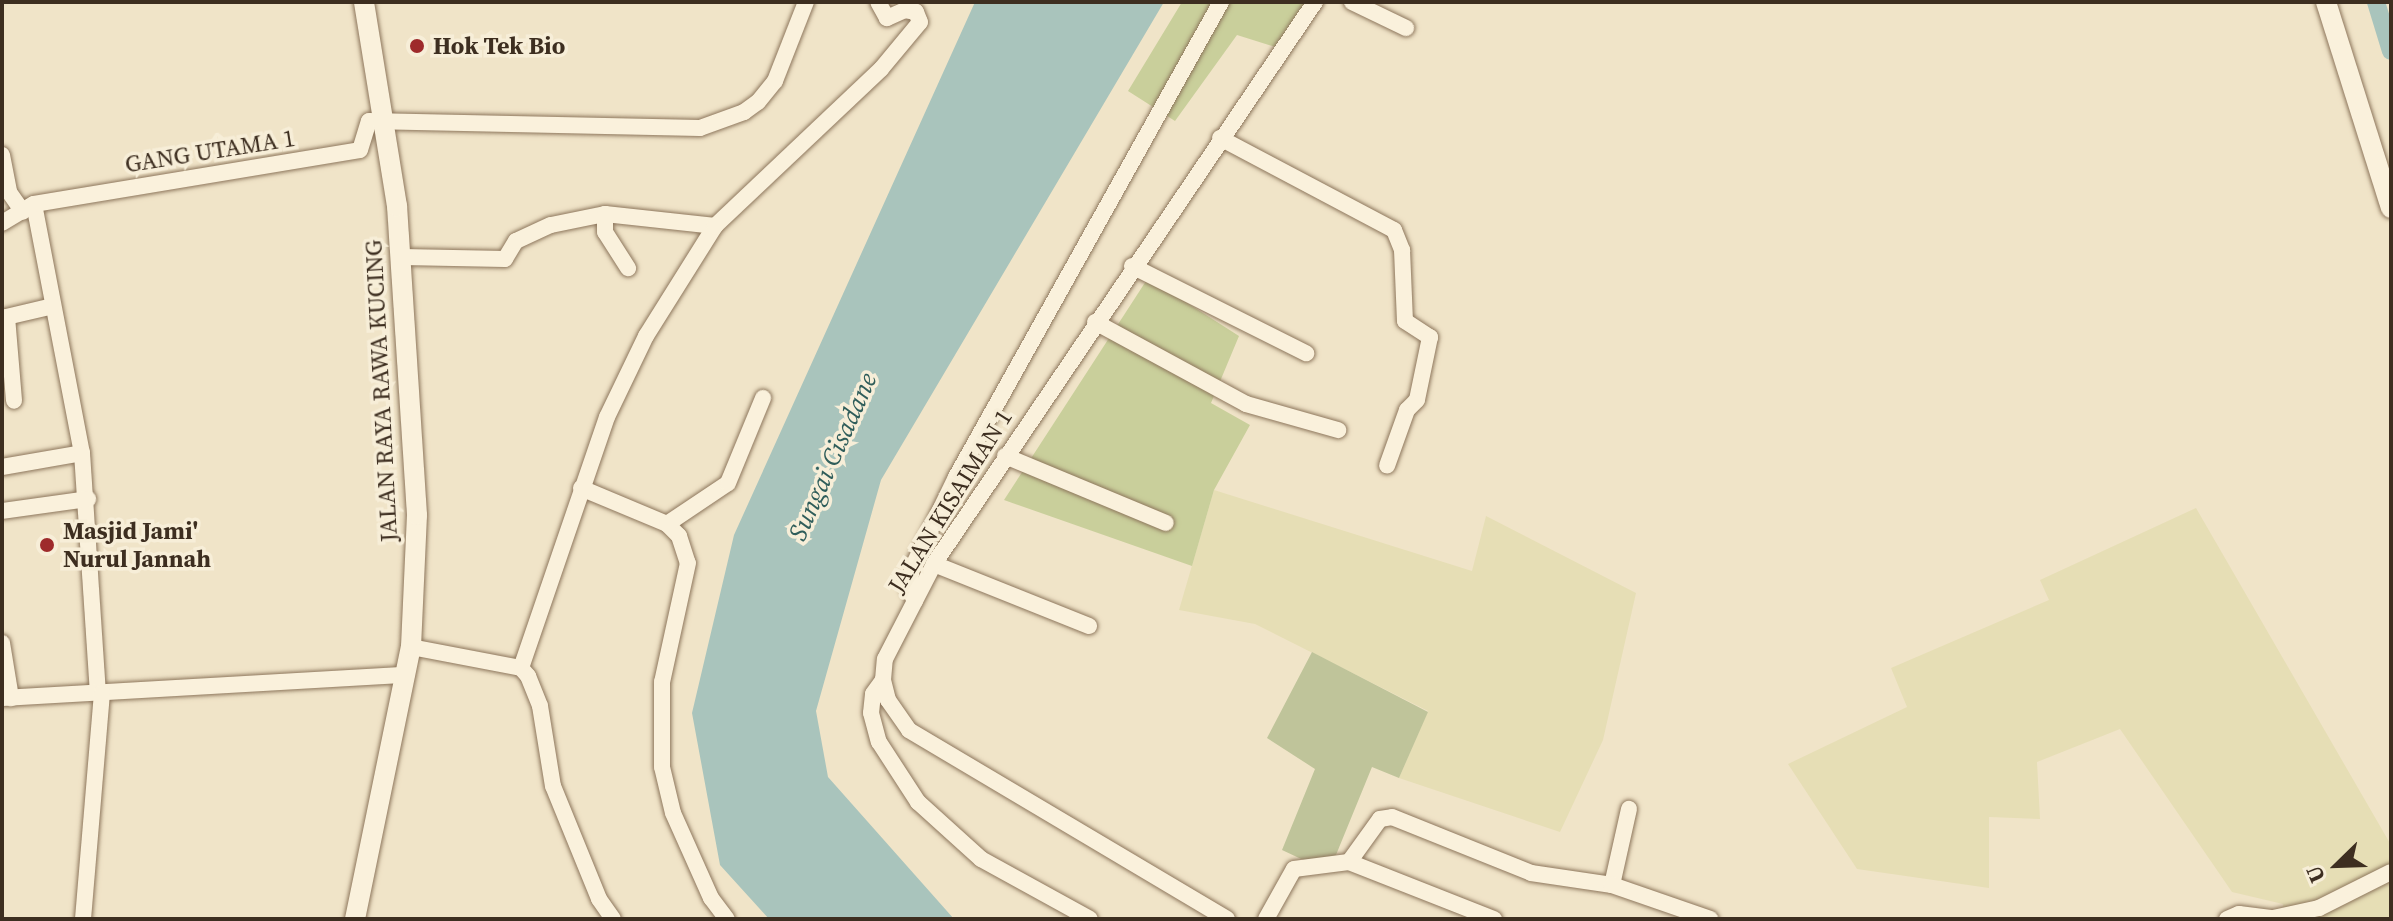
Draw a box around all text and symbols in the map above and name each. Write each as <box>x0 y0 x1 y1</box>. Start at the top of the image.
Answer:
place label: Hok Tek Bio <box>433 32 565 60</box>
marker: Hok Tek Bio <box>408 37 426 55</box>
street label: GANG UTAMA 1 <box>123 123 297 179</box>
street label: JALAN RAYA RAWA KUCING <box>359 239 403 543</box>
water label: Sungai Cisadane <box>782 368 884 546</box>
street label: JALAN KISAIMAN 1 <box>882 404 1018 598</box>
place label: Masjid Jami' Nurul Jannah <box>63 517 211 573</box>
marker: Masjid Jami' Nurul Jannah <box>38 536 56 554</box>
north arrow <box>2297 825 2377 905</box>
text: U <box>2298 861 2332 888</box>

